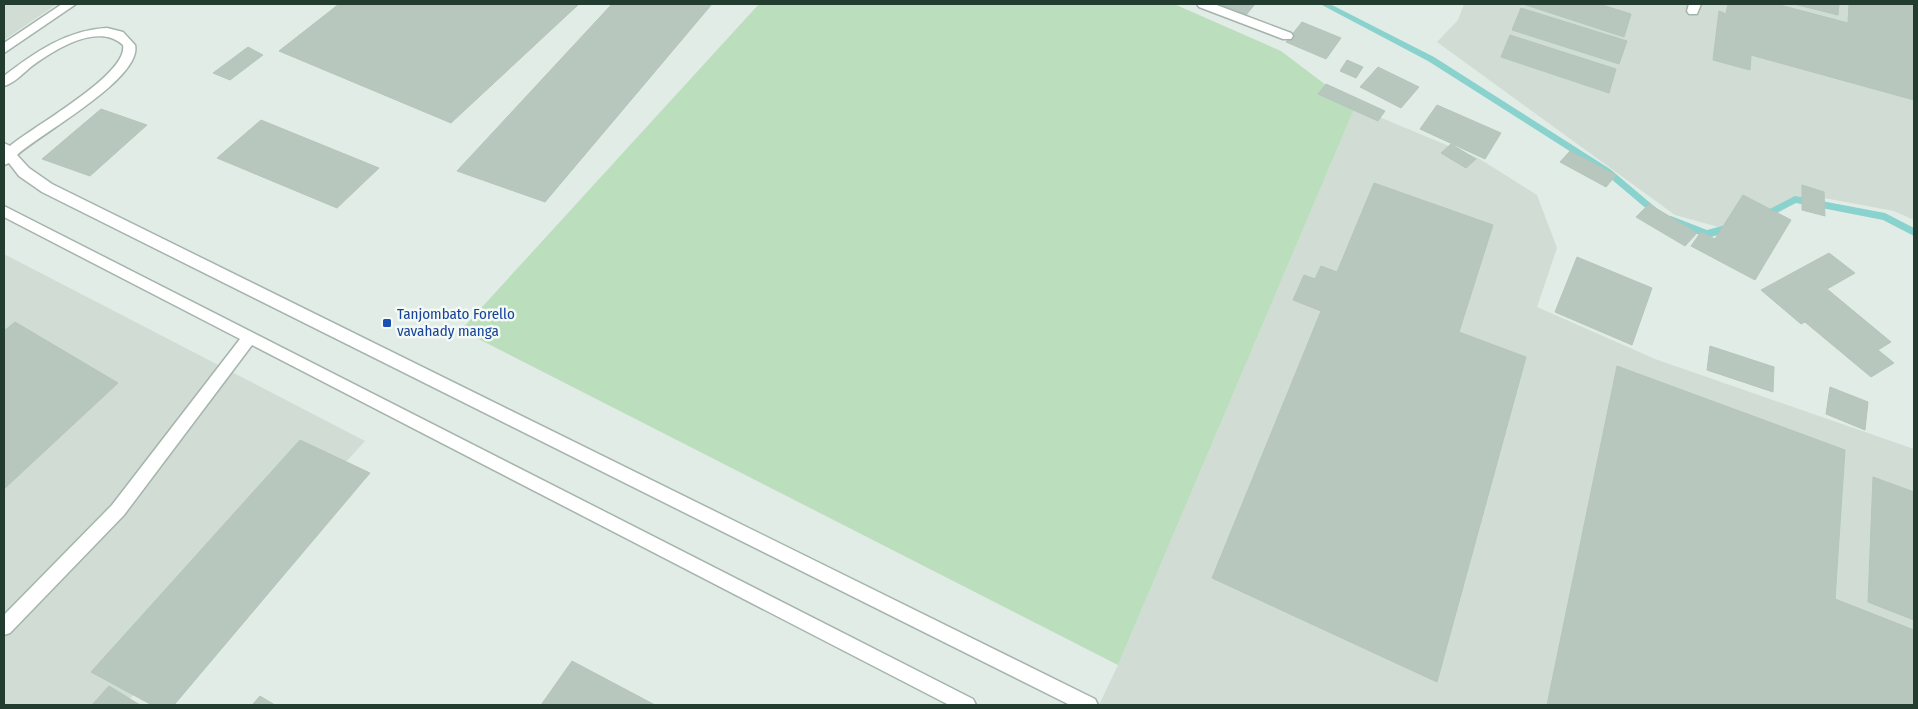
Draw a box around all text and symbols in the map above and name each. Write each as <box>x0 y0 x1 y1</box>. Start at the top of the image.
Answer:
place label: Tanjombato Forello vavahady manga <box>397 305 515 340</box>
marker: Tanjombato Forello vavahady manga <box>381 317 393 329</box>

